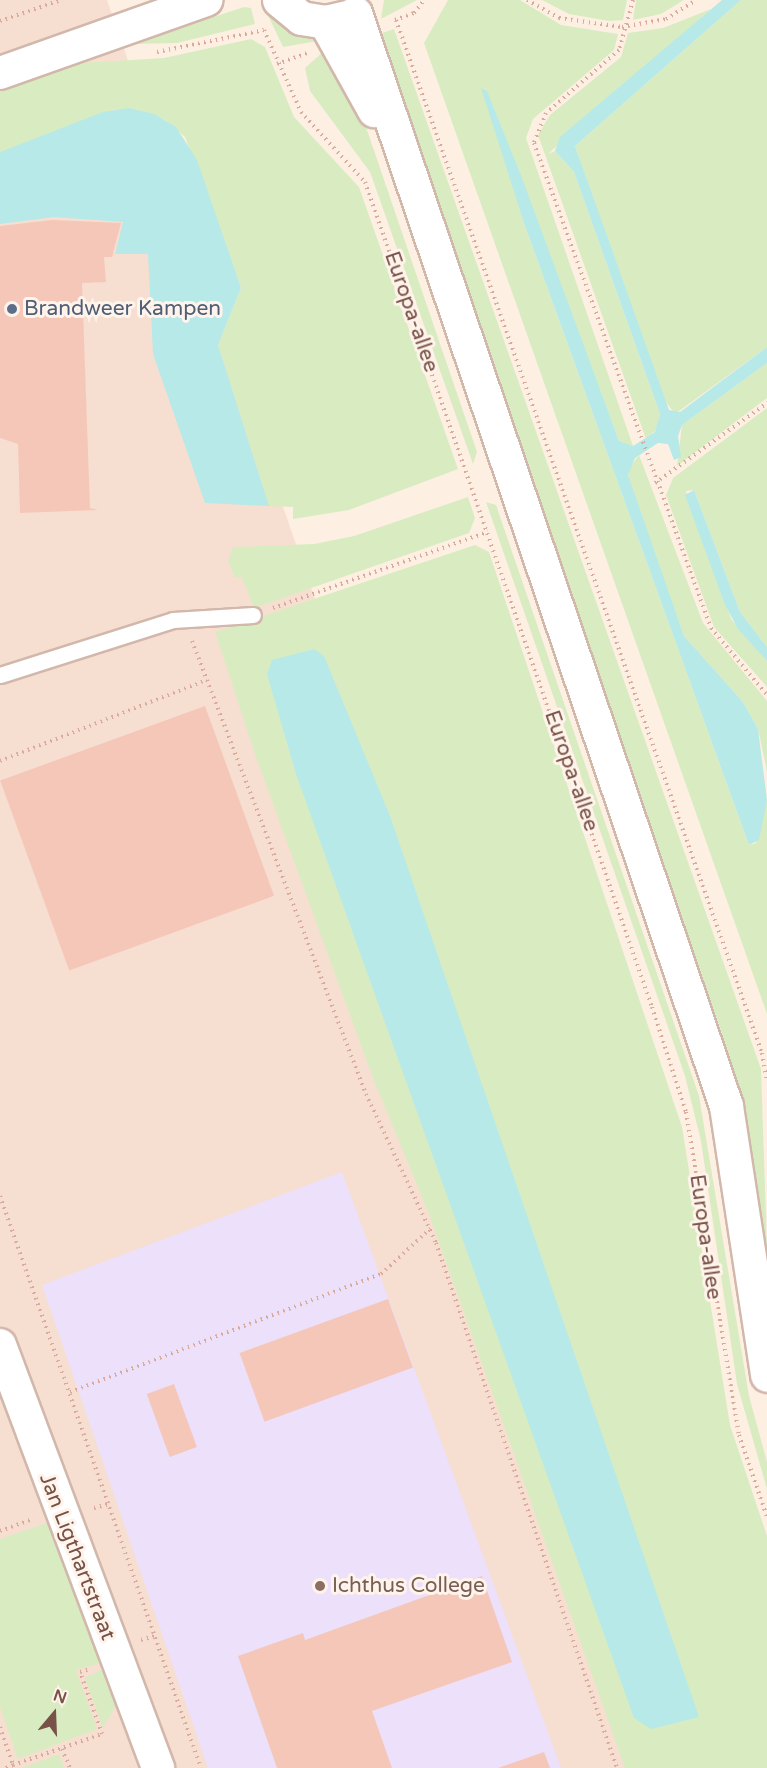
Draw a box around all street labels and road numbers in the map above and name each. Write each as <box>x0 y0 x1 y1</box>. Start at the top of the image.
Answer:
street label: Europa-allee <box>379 248 443 376</box>
street label: Europa-allee <box>539 707 603 835</box>
street label: Europa-allee <box>684 1173 726 1301</box>
street label: Jan Ligthartstraat <box>34 1470 120 1644</box>

